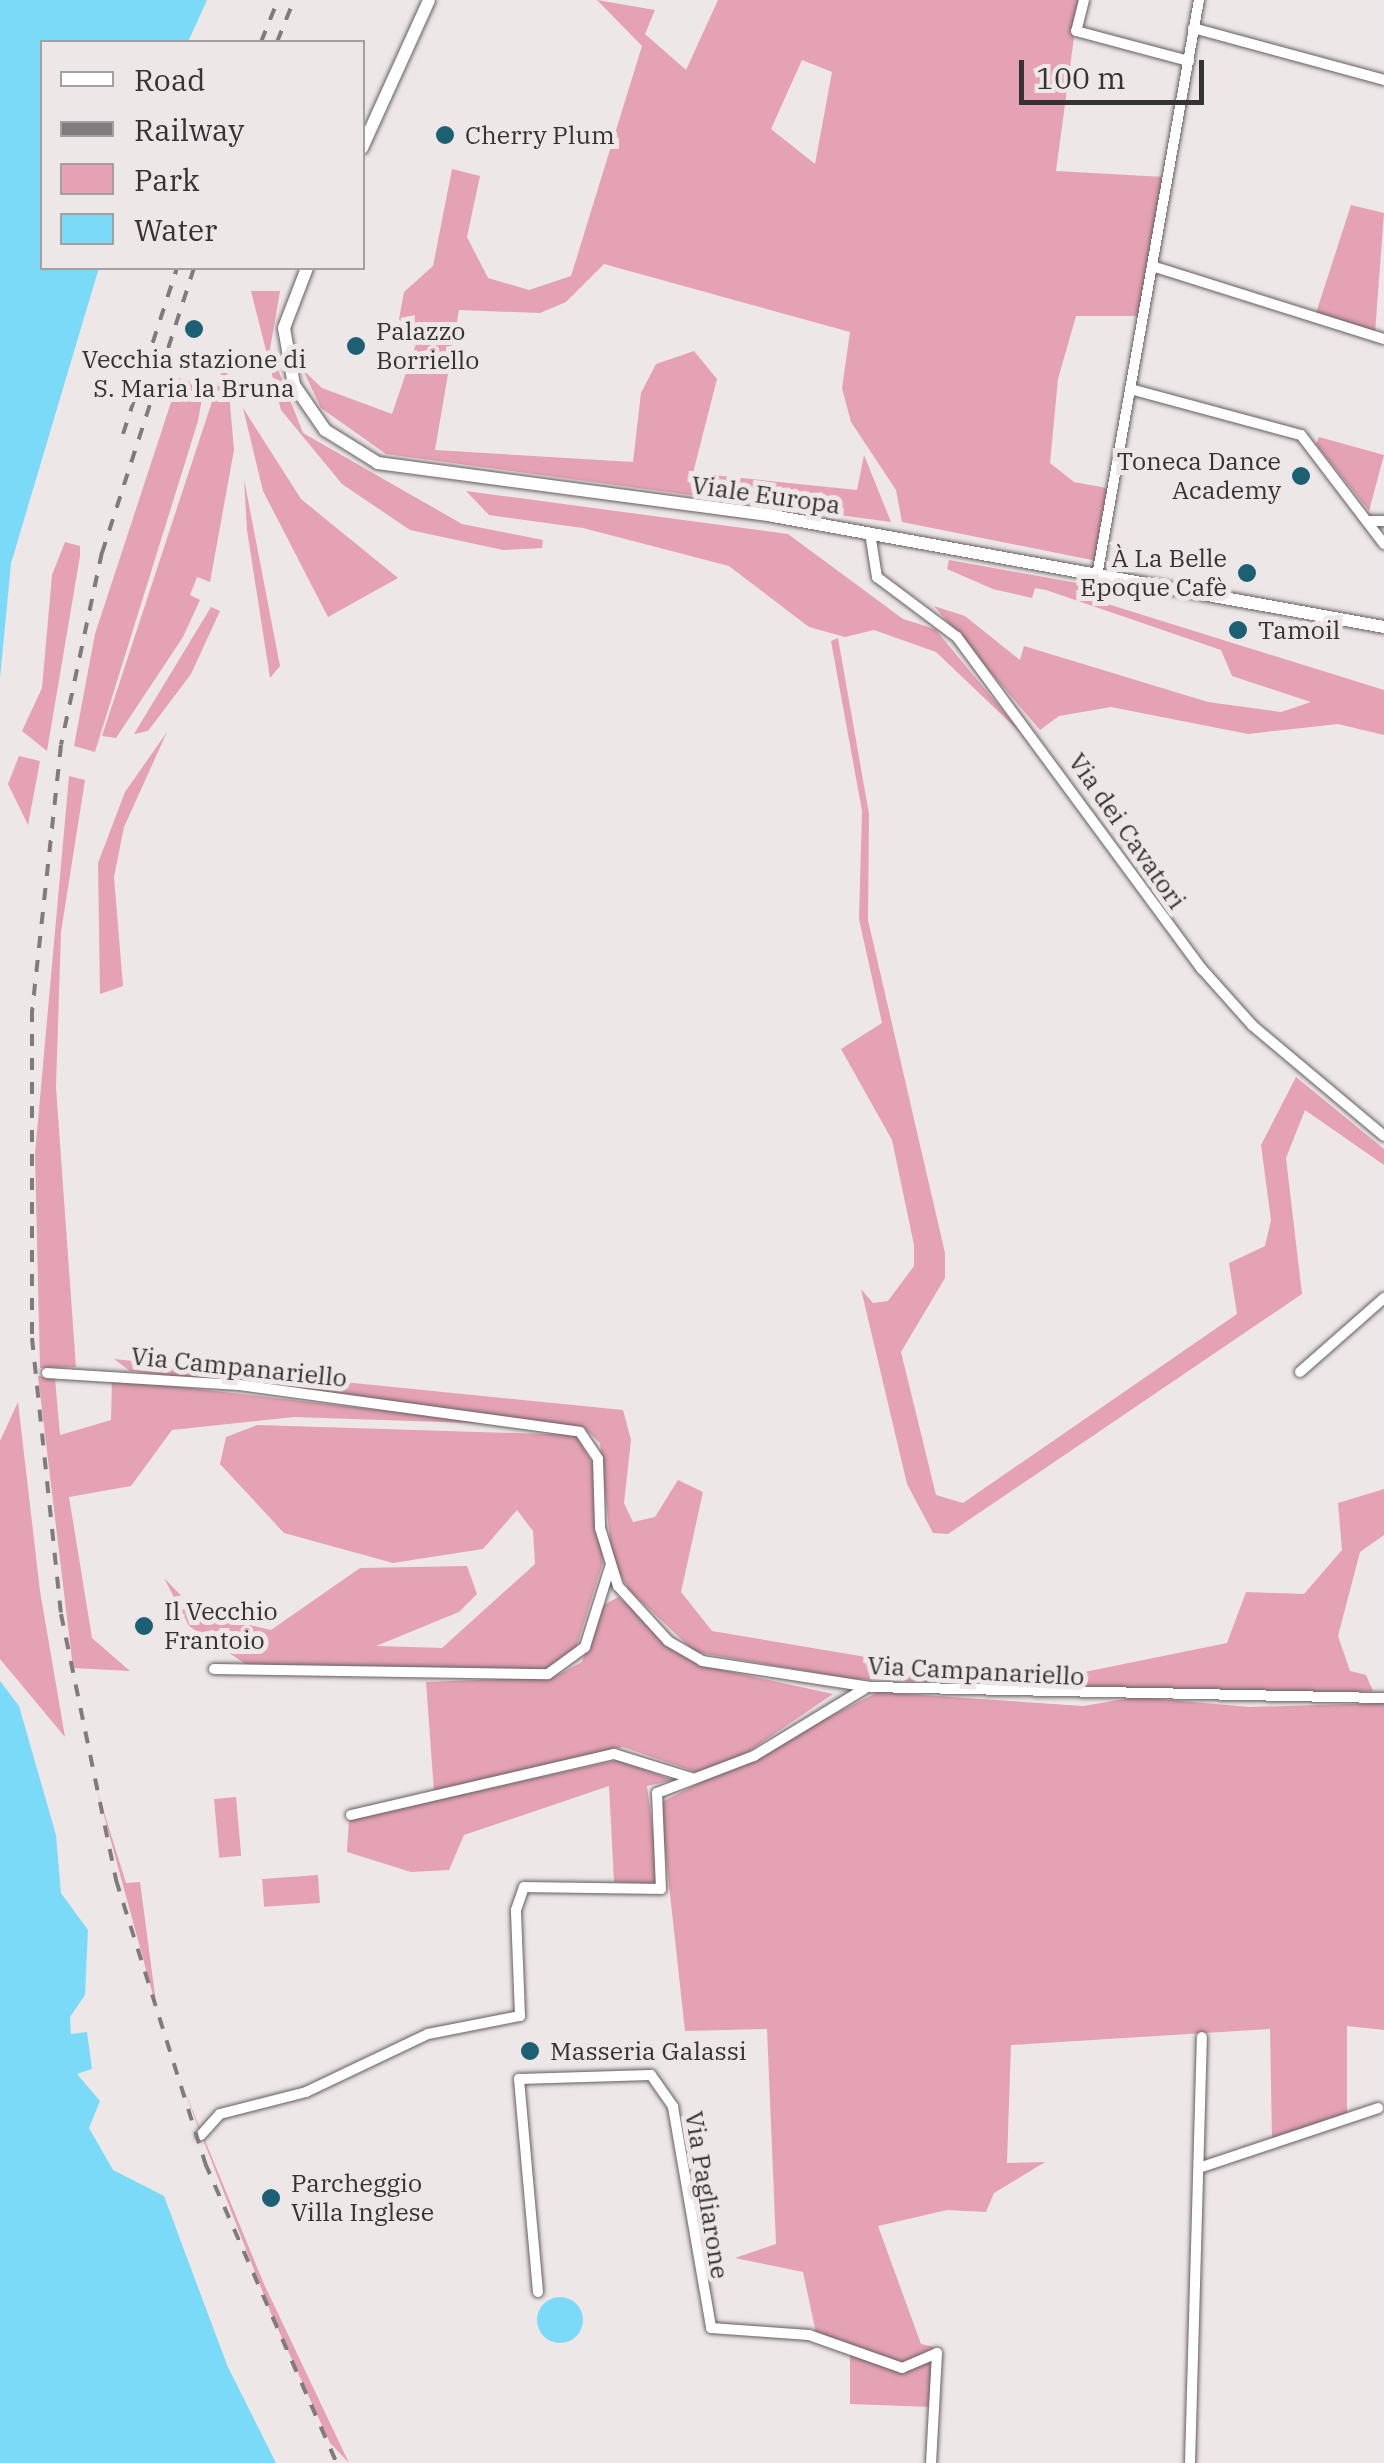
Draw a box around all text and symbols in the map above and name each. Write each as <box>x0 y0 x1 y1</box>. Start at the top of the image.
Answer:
legend <box>40 40 365 270</box>
scale bar <box>1024 40 1209 102</box>
text: 100 m <box>1036 58 1126 97</box>
text: Road <box>134 60 206 99</box>
text: Railway <box>134 110 244 149</box>
place label: Cherry Plum <box>465 120 615 150</box>
marker: Cherry Plum <box>434 124 456 146</box>
text: Park <box>134 160 200 199</box>
text: Water <box>134 210 217 249</box>
place label: Palazzo Borriello <box>376 317 479 376</box>
marker: Vecchia stazione di S. Maria la Bruna <box>183 318 205 340</box>
marker: Palazzo Borriello <box>345 335 367 357</box>
place label: Vecchia stazione di S. Maria la Bruna <box>82 345 306 404</box>
place label: Toneca Dance Academy <box>1117 447 1281 506</box>
marker: Toneca Dance Academy <box>1290 465 1312 487</box>
street label: Viale Europa <box>690 470 842 520</box>
place label: À La Belle Epoque Cafè <box>1080 544 1227 603</box>
marker: À La Belle Epoque Cafè <box>1236 562 1258 584</box>
place label: Tamoil <box>1258 615 1340 645</box>
marker: Tamoil <box>1227 619 1249 641</box>
street label: Via dei Cavatori <box>1062 747 1192 915</box>
street label: Via Campanariello <box>129 1341 349 1393</box>
place label: Il Vecchio Frantoio <box>164 1597 278 1656</box>
marker: Il Vecchio Frantoio <box>133 1615 155 1637</box>
street label: Via Campanariello <box>867 1650 1085 1692</box>
place label: Masseria Galassi <box>550 2036 747 2066</box>
marker: Masseria Galassi <box>519 2040 541 2062</box>
street label: Via Pagliarone <box>679 2109 735 2281</box>
place label: Parcheggio Villa Inglese <box>291 2169 434 2228</box>
marker: Parcheggio Villa Inglese <box>260 2187 282 2209</box>

